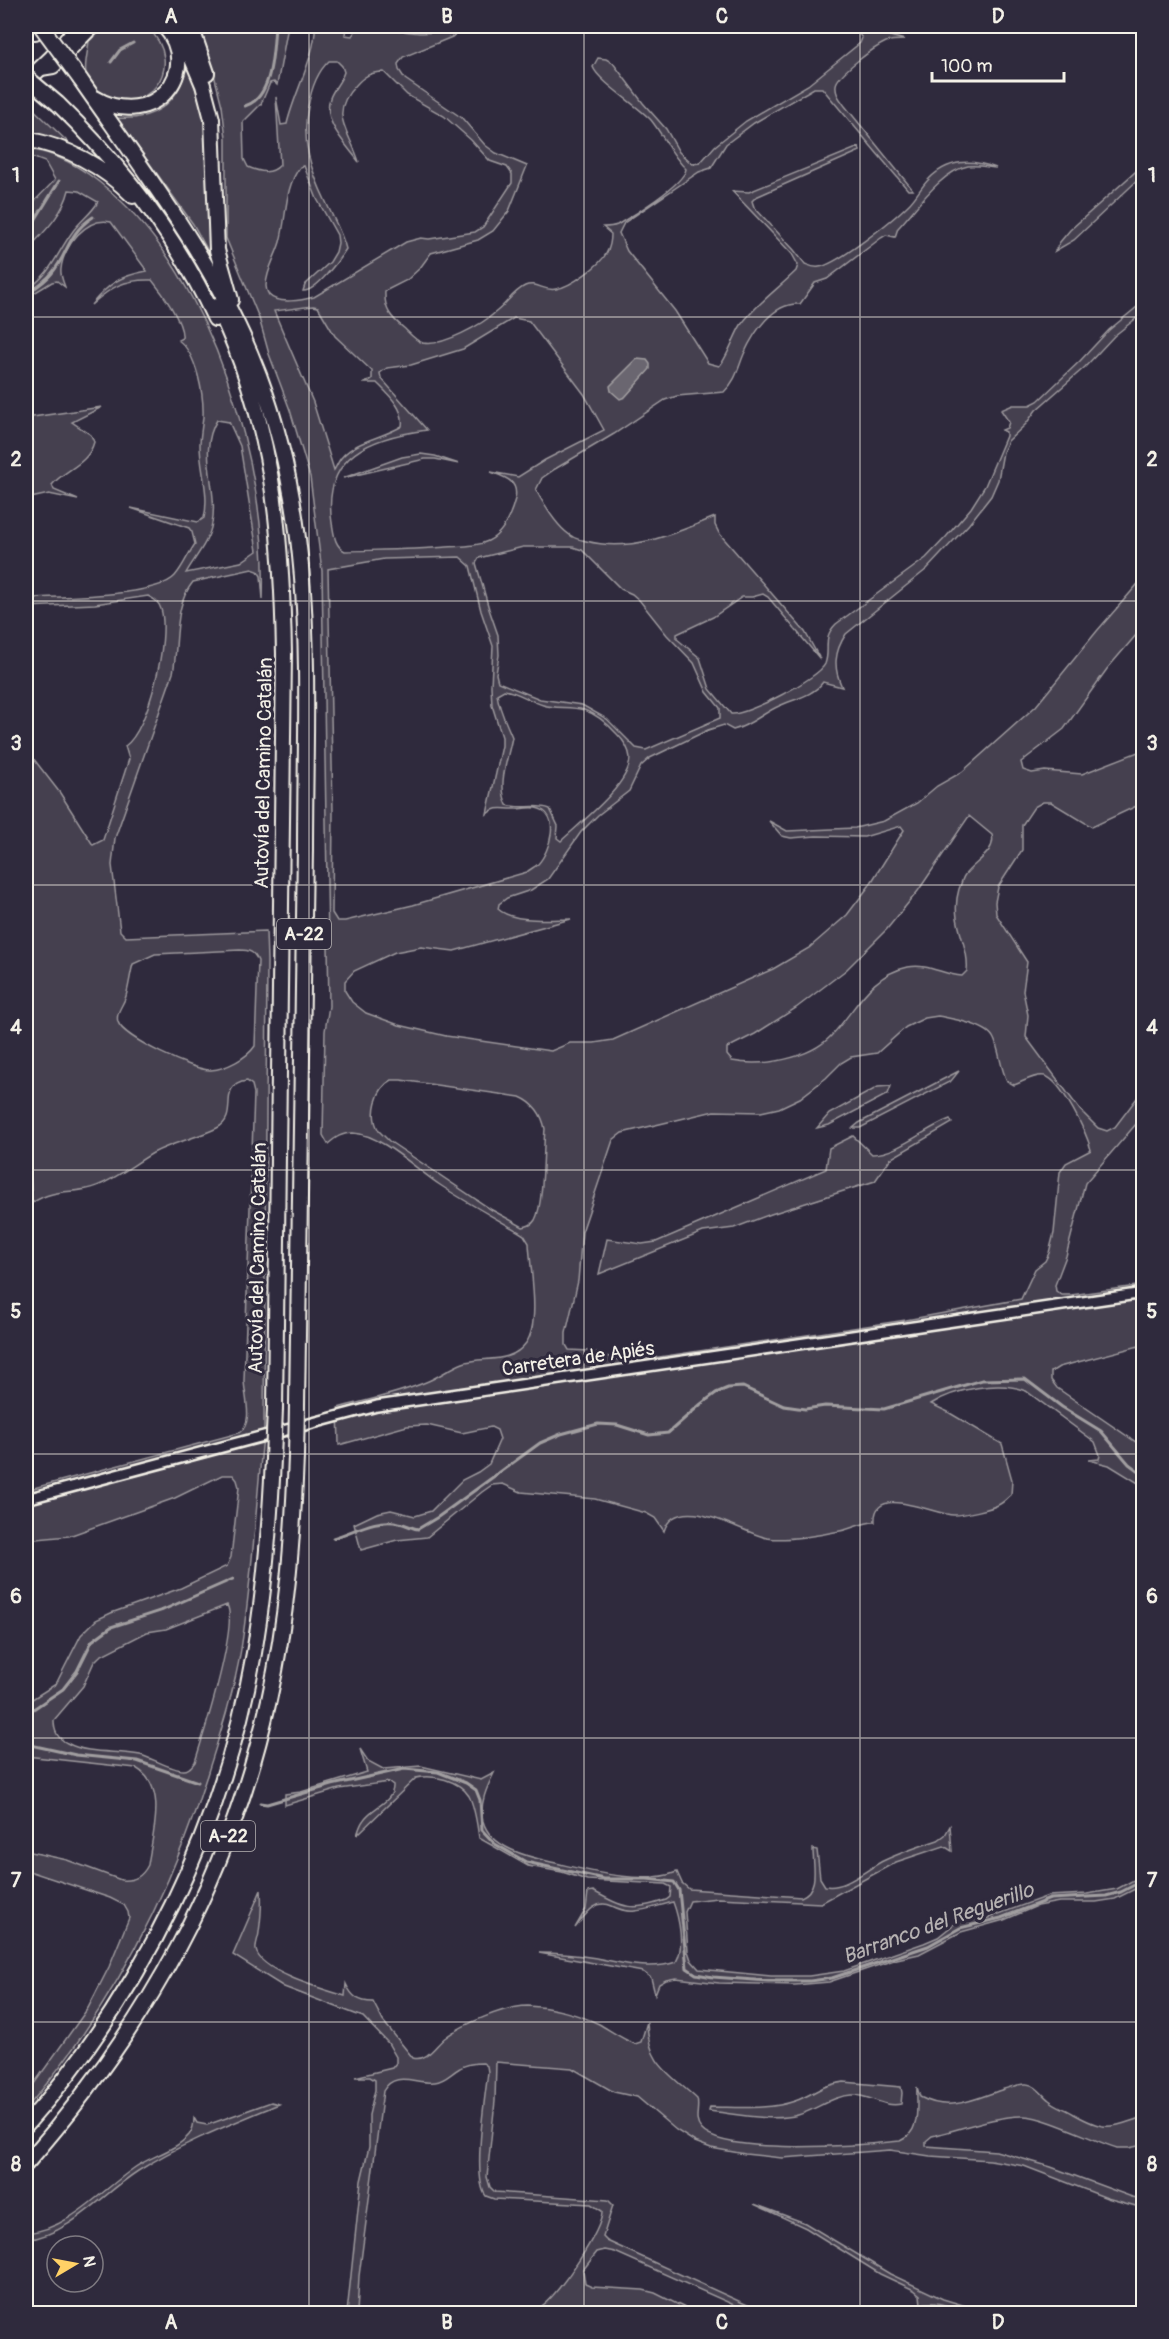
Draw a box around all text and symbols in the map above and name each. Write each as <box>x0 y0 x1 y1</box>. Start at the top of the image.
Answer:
text: A <box>165 4 178 29</box>
text: B <box>441 4 453 29</box>
text: C <box>716 4 728 29</box>
text: D <box>992 4 1005 29</box>
scale bar <box>932 45 1064 83</box>
text: 100 m <box>941 55 993 78</box>
text: 1 <box>12 163 20 188</box>
text: 1 <box>1148 163 1156 188</box>
text: 2 <box>10 447 22 472</box>
text: 2 <box>1146 447 1158 472</box>
street label: Autovía del Camino Catalán <box>249 657 278 889</box>
text: 3 <box>10 731 22 756</box>
text: 3 <box>1146 731 1158 756</box>
road number: A-22 <box>277 919 331 949</box>
text: 4 <box>10 1015 22 1040</box>
text: 4 <box>1146 1015 1158 1040</box>
street label: Autovía del Camino Catalán <box>243 1142 272 1374</box>
text: 5 <box>11 1299 22 1324</box>
text: 5 <box>1147 1299 1158 1324</box>
street label: Carretera de Apiés <box>500 1335 656 1382</box>
text: 6 <box>10 1584 22 1609</box>
text: 6 <box>1146 1584 1158 1609</box>
road number: A-22 <box>201 1821 255 1851</box>
text: 7 <box>11 1868 22 1893</box>
text: 7 <box>1147 1868 1158 1893</box>
water label: Barranco del Reguerillo <box>839 1876 1039 1971</box>
text: 8 <box>11 2152 21 2177</box>
text: 8 <box>1147 2152 1157 2177</box>
north arrow <box>45 2234 105 2294</box>
text: N <box>78 2255 100 2269</box>
text: A <box>165 2310 178 2335</box>
text: B <box>441 2310 453 2335</box>
text: C <box>716 2310 728 2335</box>
text: D <box>992 2310 1005 2335</box>

